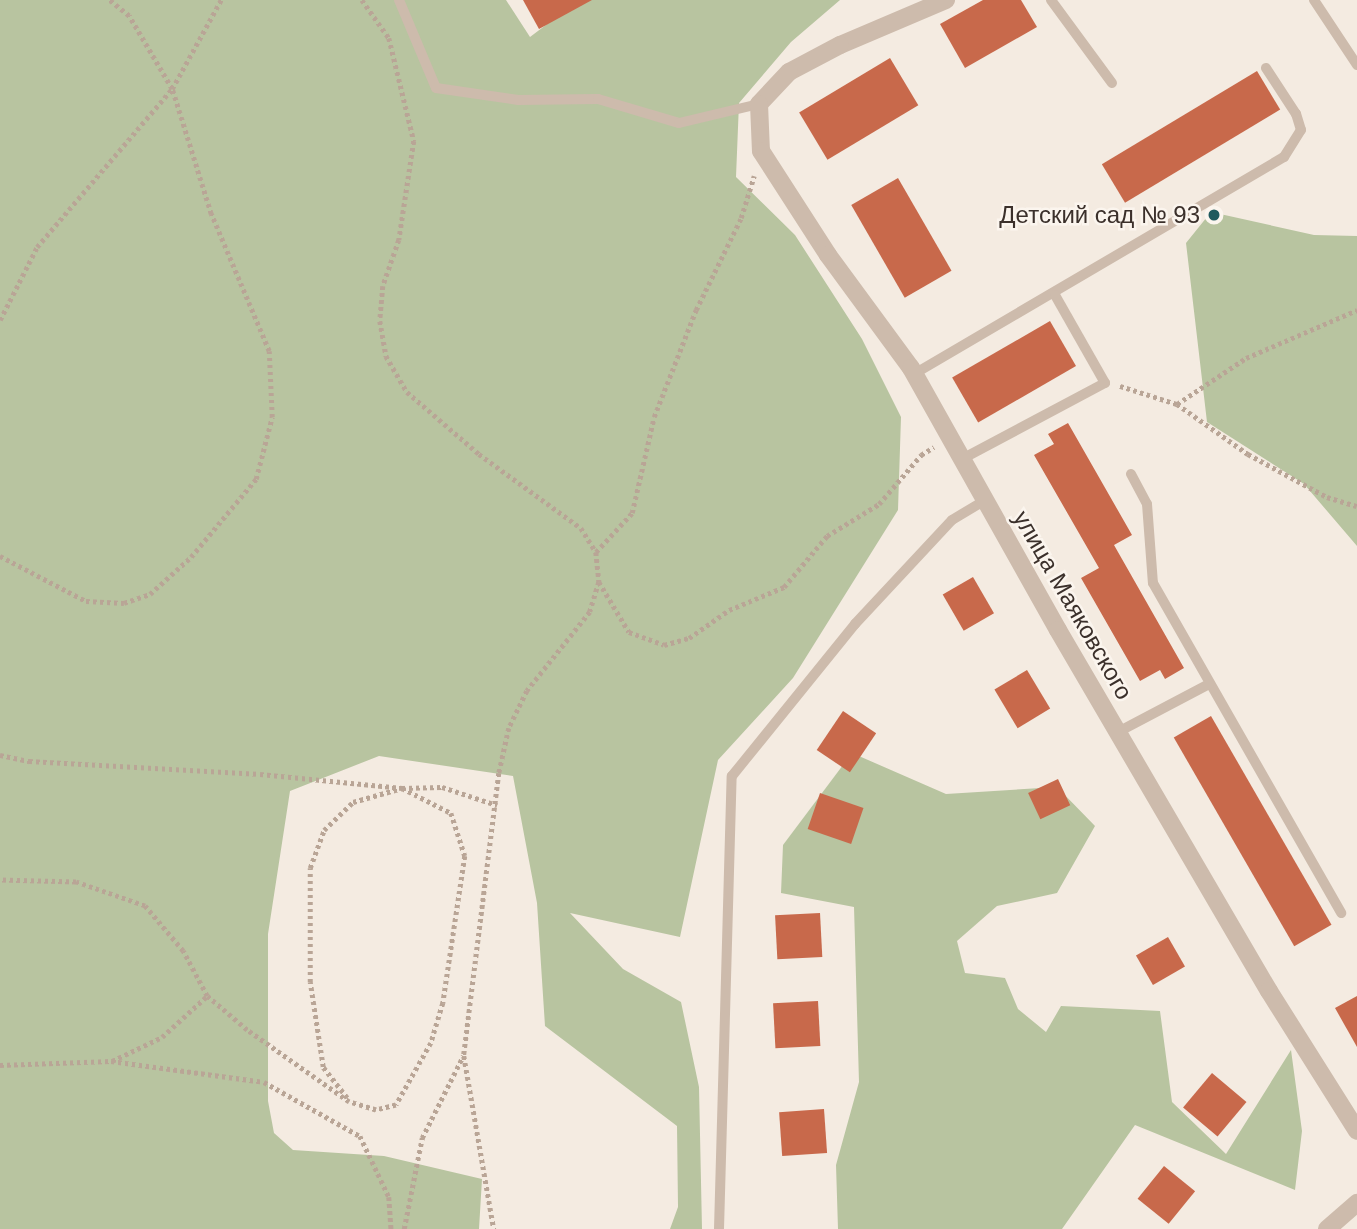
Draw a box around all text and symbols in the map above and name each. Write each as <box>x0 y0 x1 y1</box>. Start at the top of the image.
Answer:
place label: Детский сад № 93 <box>999 201 1200 229</box>
marker: Детский сад № 93 <box>1206 207 1222 223</box>
street label: улица Маяковского <box>1007 505 1139 705</box>

